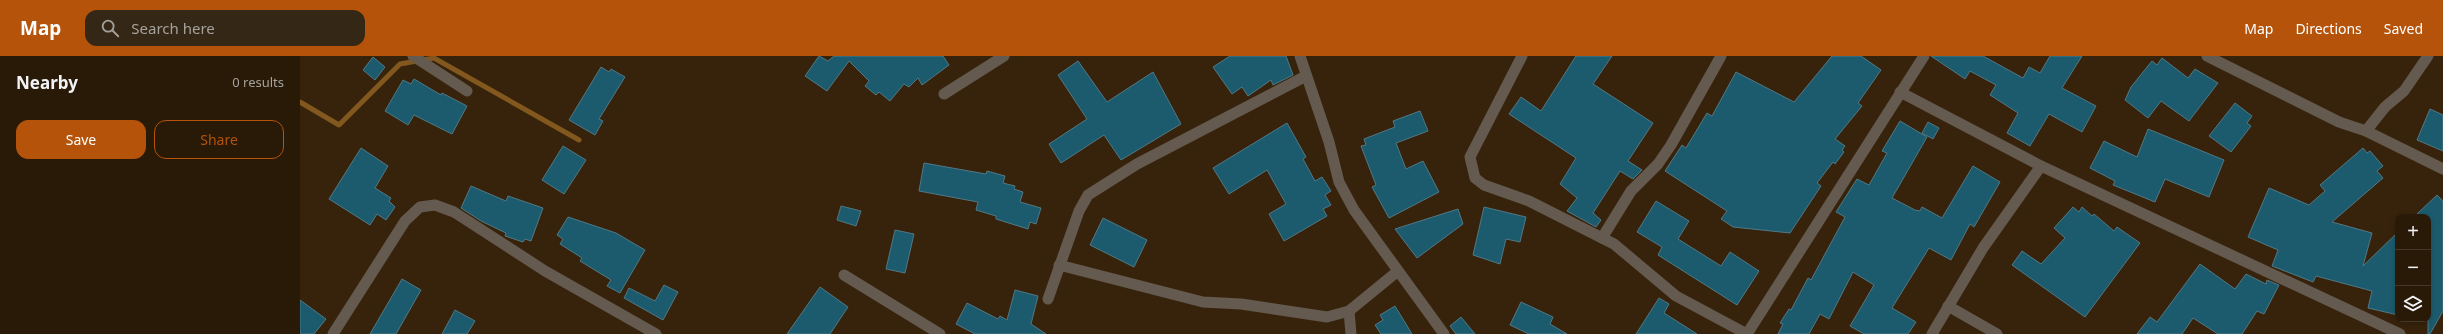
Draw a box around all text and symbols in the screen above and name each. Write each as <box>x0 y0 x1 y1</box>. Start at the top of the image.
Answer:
search box <box>85 10 365 46</box>
text: Map <box>20 15 61 41</box>
icon: search <box>99 17 121 39</box>
text: Search here <box>131 18 215 38</box>
text: Map <box>2244 19 2273 38</box>
text: Directions <box>2295 19 2362 38</box>
text: Saved <box>2384 19 2423 38</box>
text: Nearby <box>16 71 78 94</box>
text: 0 results <box>232 73 284 91</box>
button: Save <box>16 120 146 159</box>
button: Share <box>154 120 284 159</box>
map controls <box>2395 214 2431 322</box>
button: + <box>2395 214 2431 250</box>
button: − <box>2395 250 2431 286</box>
button: layers <box>2395 286 2431 322</box>

